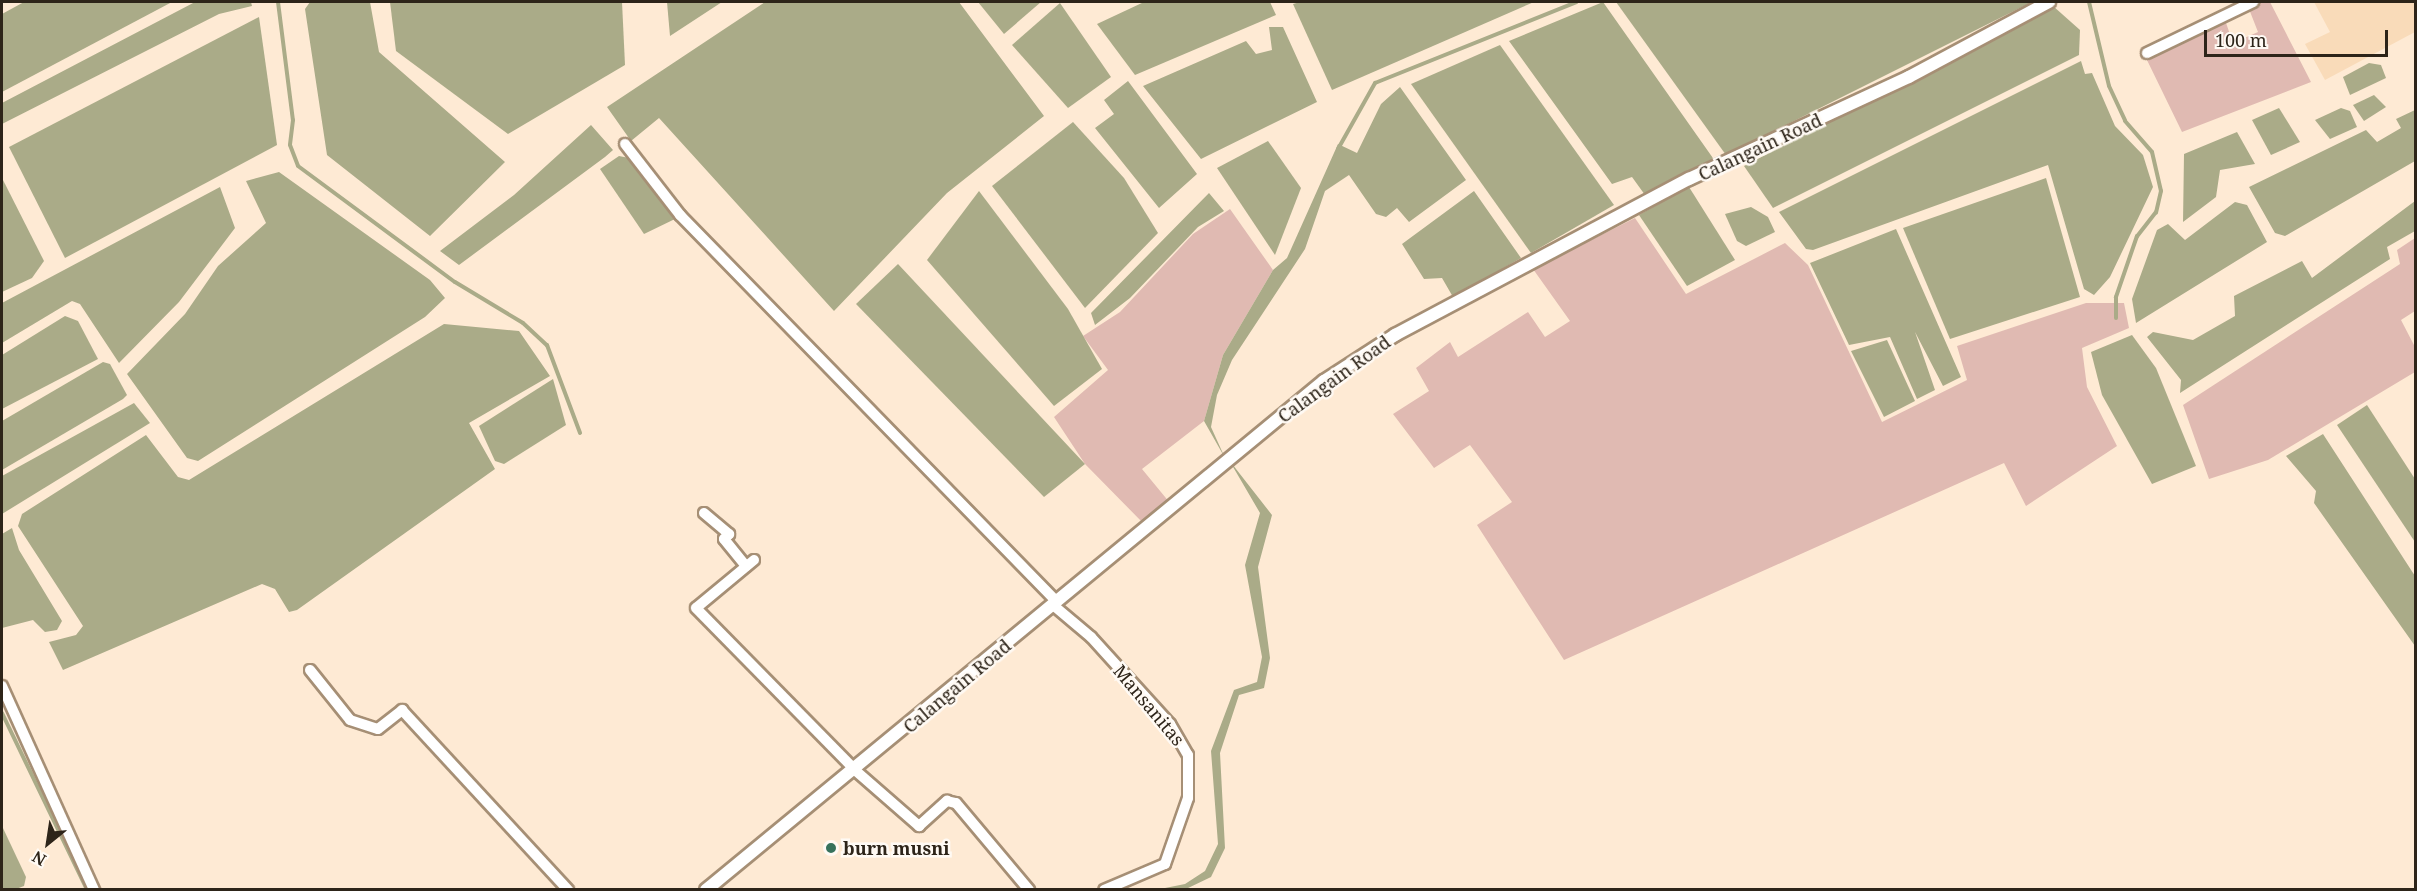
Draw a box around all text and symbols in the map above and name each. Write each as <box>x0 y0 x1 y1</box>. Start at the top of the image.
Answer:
scale bar <box>2207 18 2392 56</box>
text: 100 m <box>2215 28 2267 52</box>
street label: Calangain Road <box>1695 109 1825 185</box>
street label: Calangain Road <box>1274 331 1394 427</box>
street label: Calangain Road <box>899 635 1015 737</box>
street label: Mansanitas <box>1109 660 1189 750</box>
north arrow <box>18 813 78 873</box>
place label: burn musni <box>843 837 950 859</box>
marker: burn musni <box>824 841 838 855</box>
text: N <box>28 846 50 871</box>

